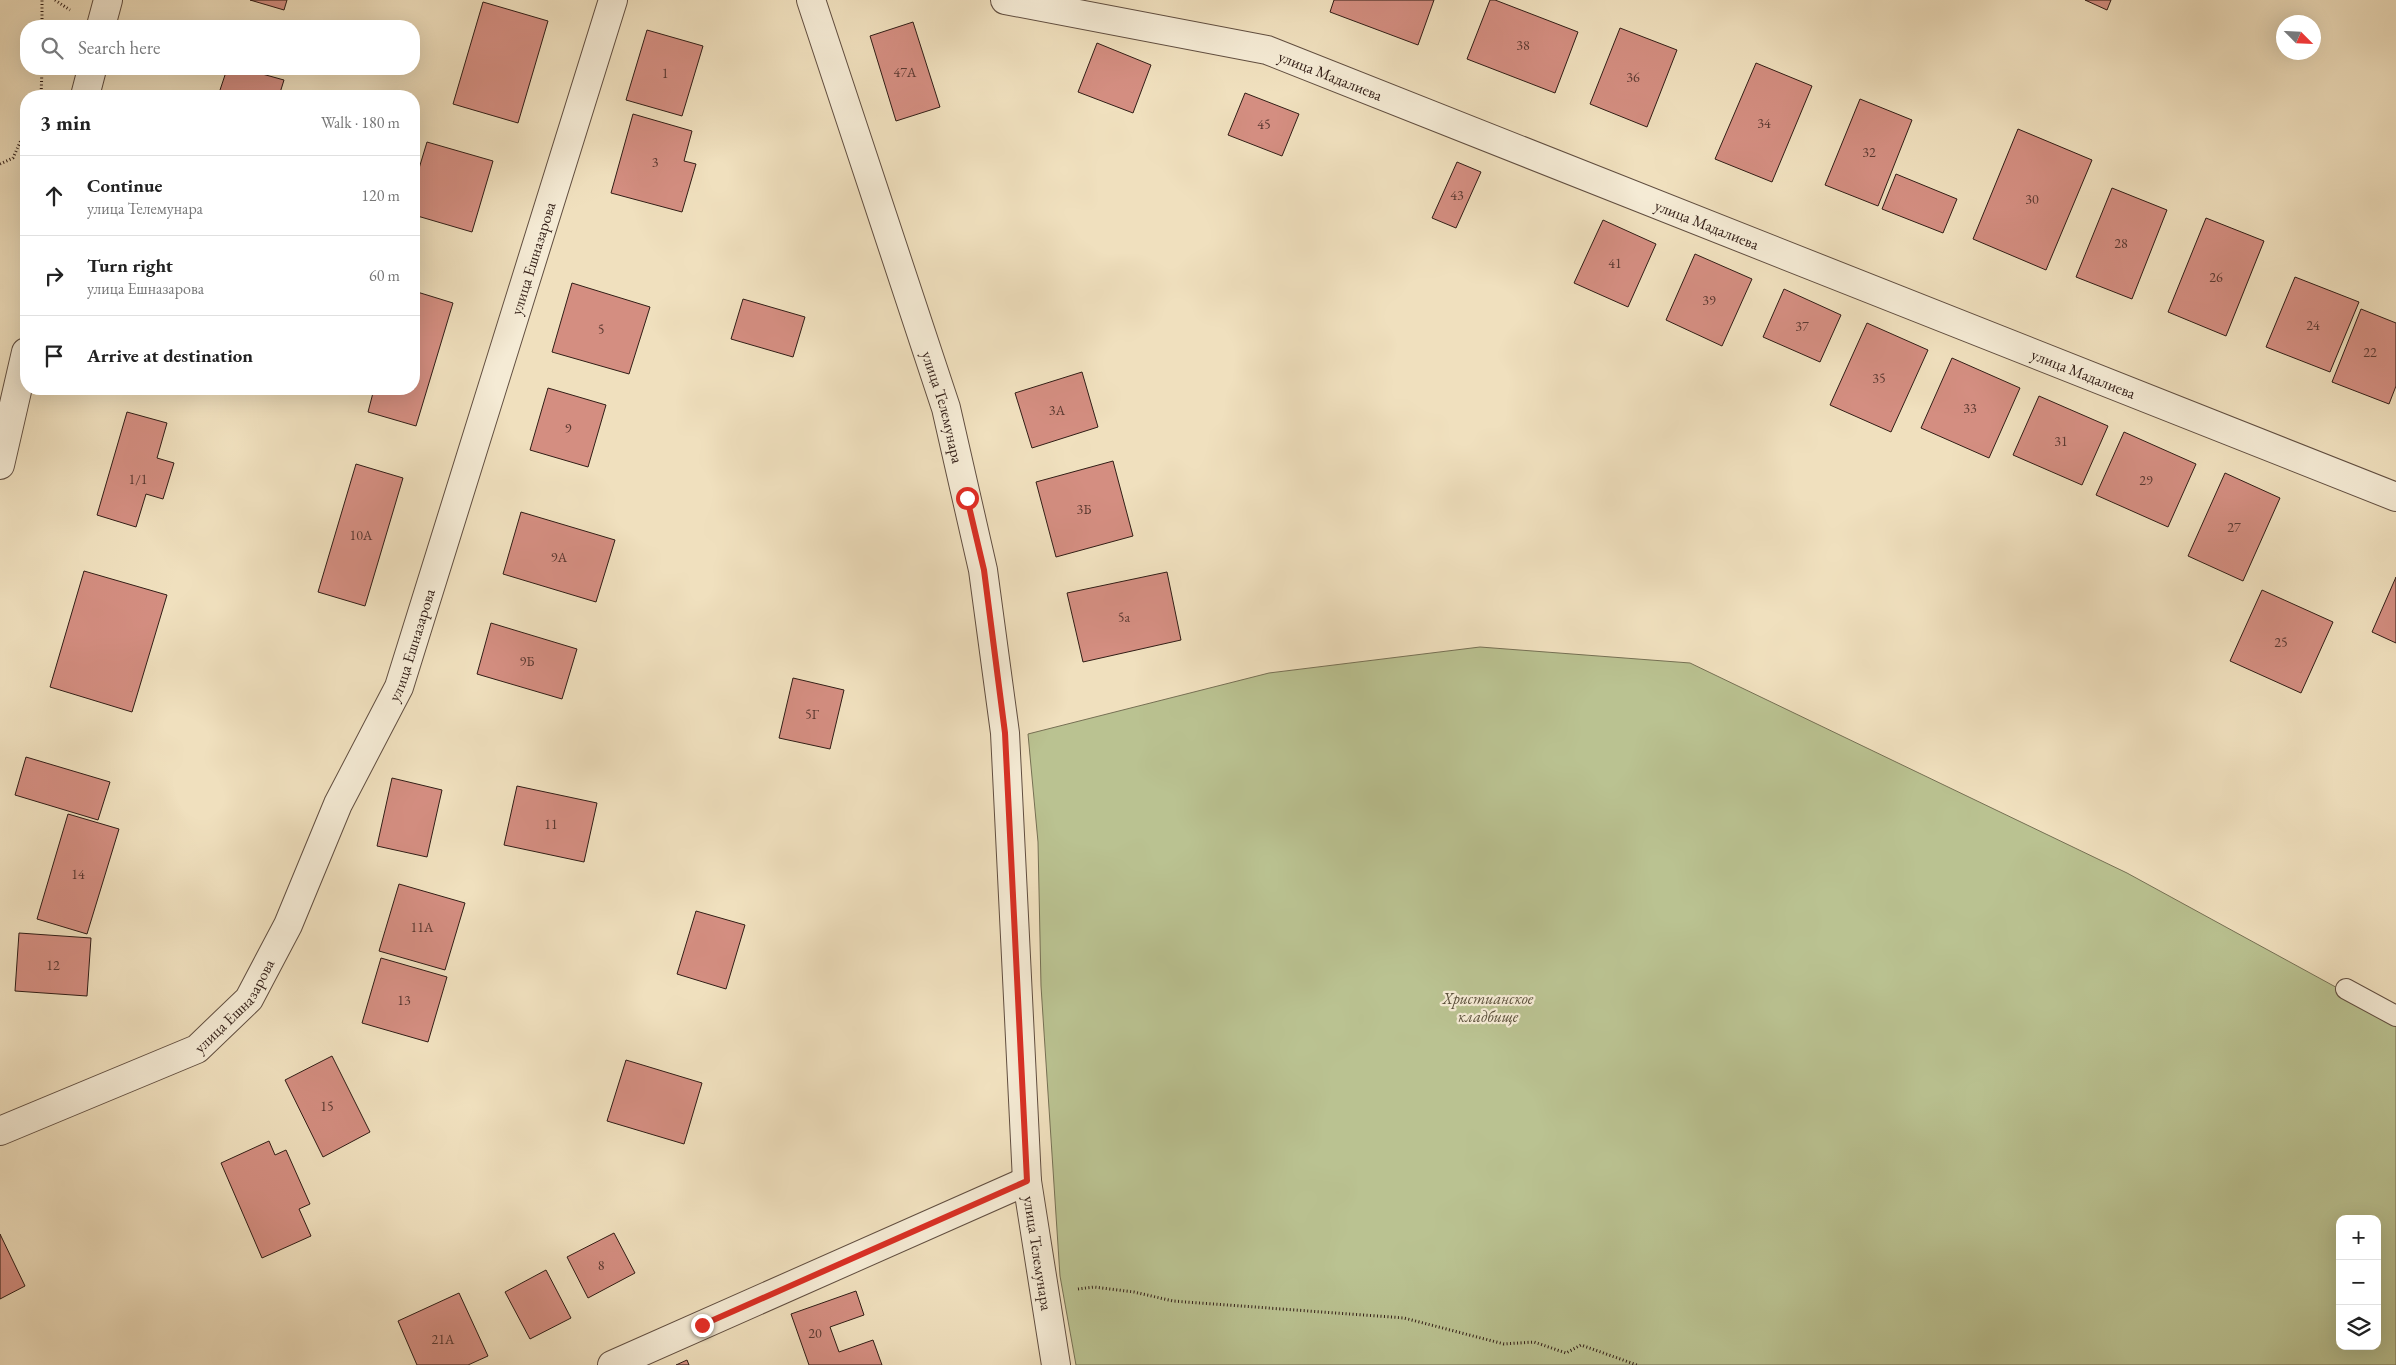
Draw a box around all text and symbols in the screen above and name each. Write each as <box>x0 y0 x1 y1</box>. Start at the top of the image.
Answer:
north arrow <box>2276 15 2321 60</box>
search box <box>20 20 420 75</box>
icon: search <box>38 34 66 62</box>
text: Search here <box>78 35 160 60</box>
house number: 38 <box>1516 36 1530 54</box>
street label: улица Мадалиева <box>1275 45 1386 105</box>
house number: 47А <box>893 63 917 81</box>
house number: 1 <box>662 64 668 82</box>
house number: 36 <box>1626 68 1640 86</box>
text: 3 min <box>40 109 91 136</box>
text: Walk · 180 m <box>321 112 400 133</box>
house number: 34 <box>1757 114 1771 132</box>
house number: 45 <box>1257 115 1271 133</box>
house number: 32 <box>1862 143 1876 161</box>
house number: 3 <box>652 153 659 171</box>
text: Continue <box>87 173 162 198</box>
icon: ahead <box>40 182 68 210</box>
text: 120 m <box>361 185 400 206</box>
house number: 43 <box>1450 186 1464 204</box>
house number: 30 <box>2025 190 2039 208</box>
street label: улица Мадалиева <box>1652 194 1763 255</box>
text: улица Телемунара <box>87 198 203 219</box>
street label: улица Ешназарова <box>505 199 560 317</box>
house number: 28 <box>2114 234 2128 252</box>
text: Turn right <box>87 253 173 278</box>
house number: 41 <box>1608 254 1622 272</box>
icon: right <box>40 262 68 290</box>
text: 60 m <box>369 265 400 286</box>
house number: 26 <box>2209 268 2223 286</box>
text: улица Ешназарова <box>87 278 204 299</box>
house number: 39 <box>1702 291 1716 309</box>
house number: 24 <box>2306 316 2320 334</box>
house number: 37 <box>1795 317 1809 335</box>
house number: 5 <box>598 320 604 338</box>
icon: arrive <box>40 342 68 370</box>
text: Arrive at destination <box>87 343 253 368</box>
street label: улица Мадалиева <box>2028 343 2139 404</box>
house number: 22 <box>2363 343 2377 361</box>
street label: улица Телемунара <box>917 348 969 466</box>
house number: 35 <box>1872 369 1886 387</box>
house number: 33 <box>1963 399 1977 417</box>
house number: 3А <box>1049 401 1066 419</box>
house number: 9 <box>565 419 572 437</box>
house number: 31 <box>2054 432 2068 450</box>
house number: 1/1 <box>128 470 148 488</box>
house number: 29 <box>2139 471 2153 489</box>
route start <box>956 487 979 510</box>
house number: 3Б <box>1077 500 1091 518</box>
house number: 27 <box>2227 518 2241 536</box>
house number: 10А <box>349 526 373 544</box>
house number: 9А <box>551 548 568 566</box>
street label: улица Ешназарова <box>383 585 440 705</box>
house number: 5а <box>1118 608 1131 626</box>
house number: 25 <box>2274 633 2288 651</box>
house number: 9Б <box>520 652 534 670</box>
house number: 5Г <box>805 705 820 723</box>
house number: 11 <box>544 815 558 833</box>
house number: 14 <box>71 865 85 883</box>
house number: 11А <box>410 918 434 936</box>
street label: улица Ешназарова <box>189 955 279 1057</box>
house number: 12 <box>46 956 60 974</box>
park label: Христианское кладбище <box>1442 988 1534 1027</box>
house number: 13 <box>397 991 411 1009</box>
house number: 15 <box>320 1097 334 1115</box>
street label: улица Телемунара <box>1019 1194 1058 1313</box>
map controls <box>2336 1215 2381 1350</box>
button: + <box>2336 1215 2381 1260</box>
house number: 8 <box>598 1256 605 1274</box>
button: − <box>2336 1260 2381 1305</box>
button: layers <box>2336 1305 2381 1350</box>
route end <box>691 1314 714 1337</box>
house number: 20 <box>808 1324 822 1342</box>
house number: 21А <box>431 1330 455 1348</box>

